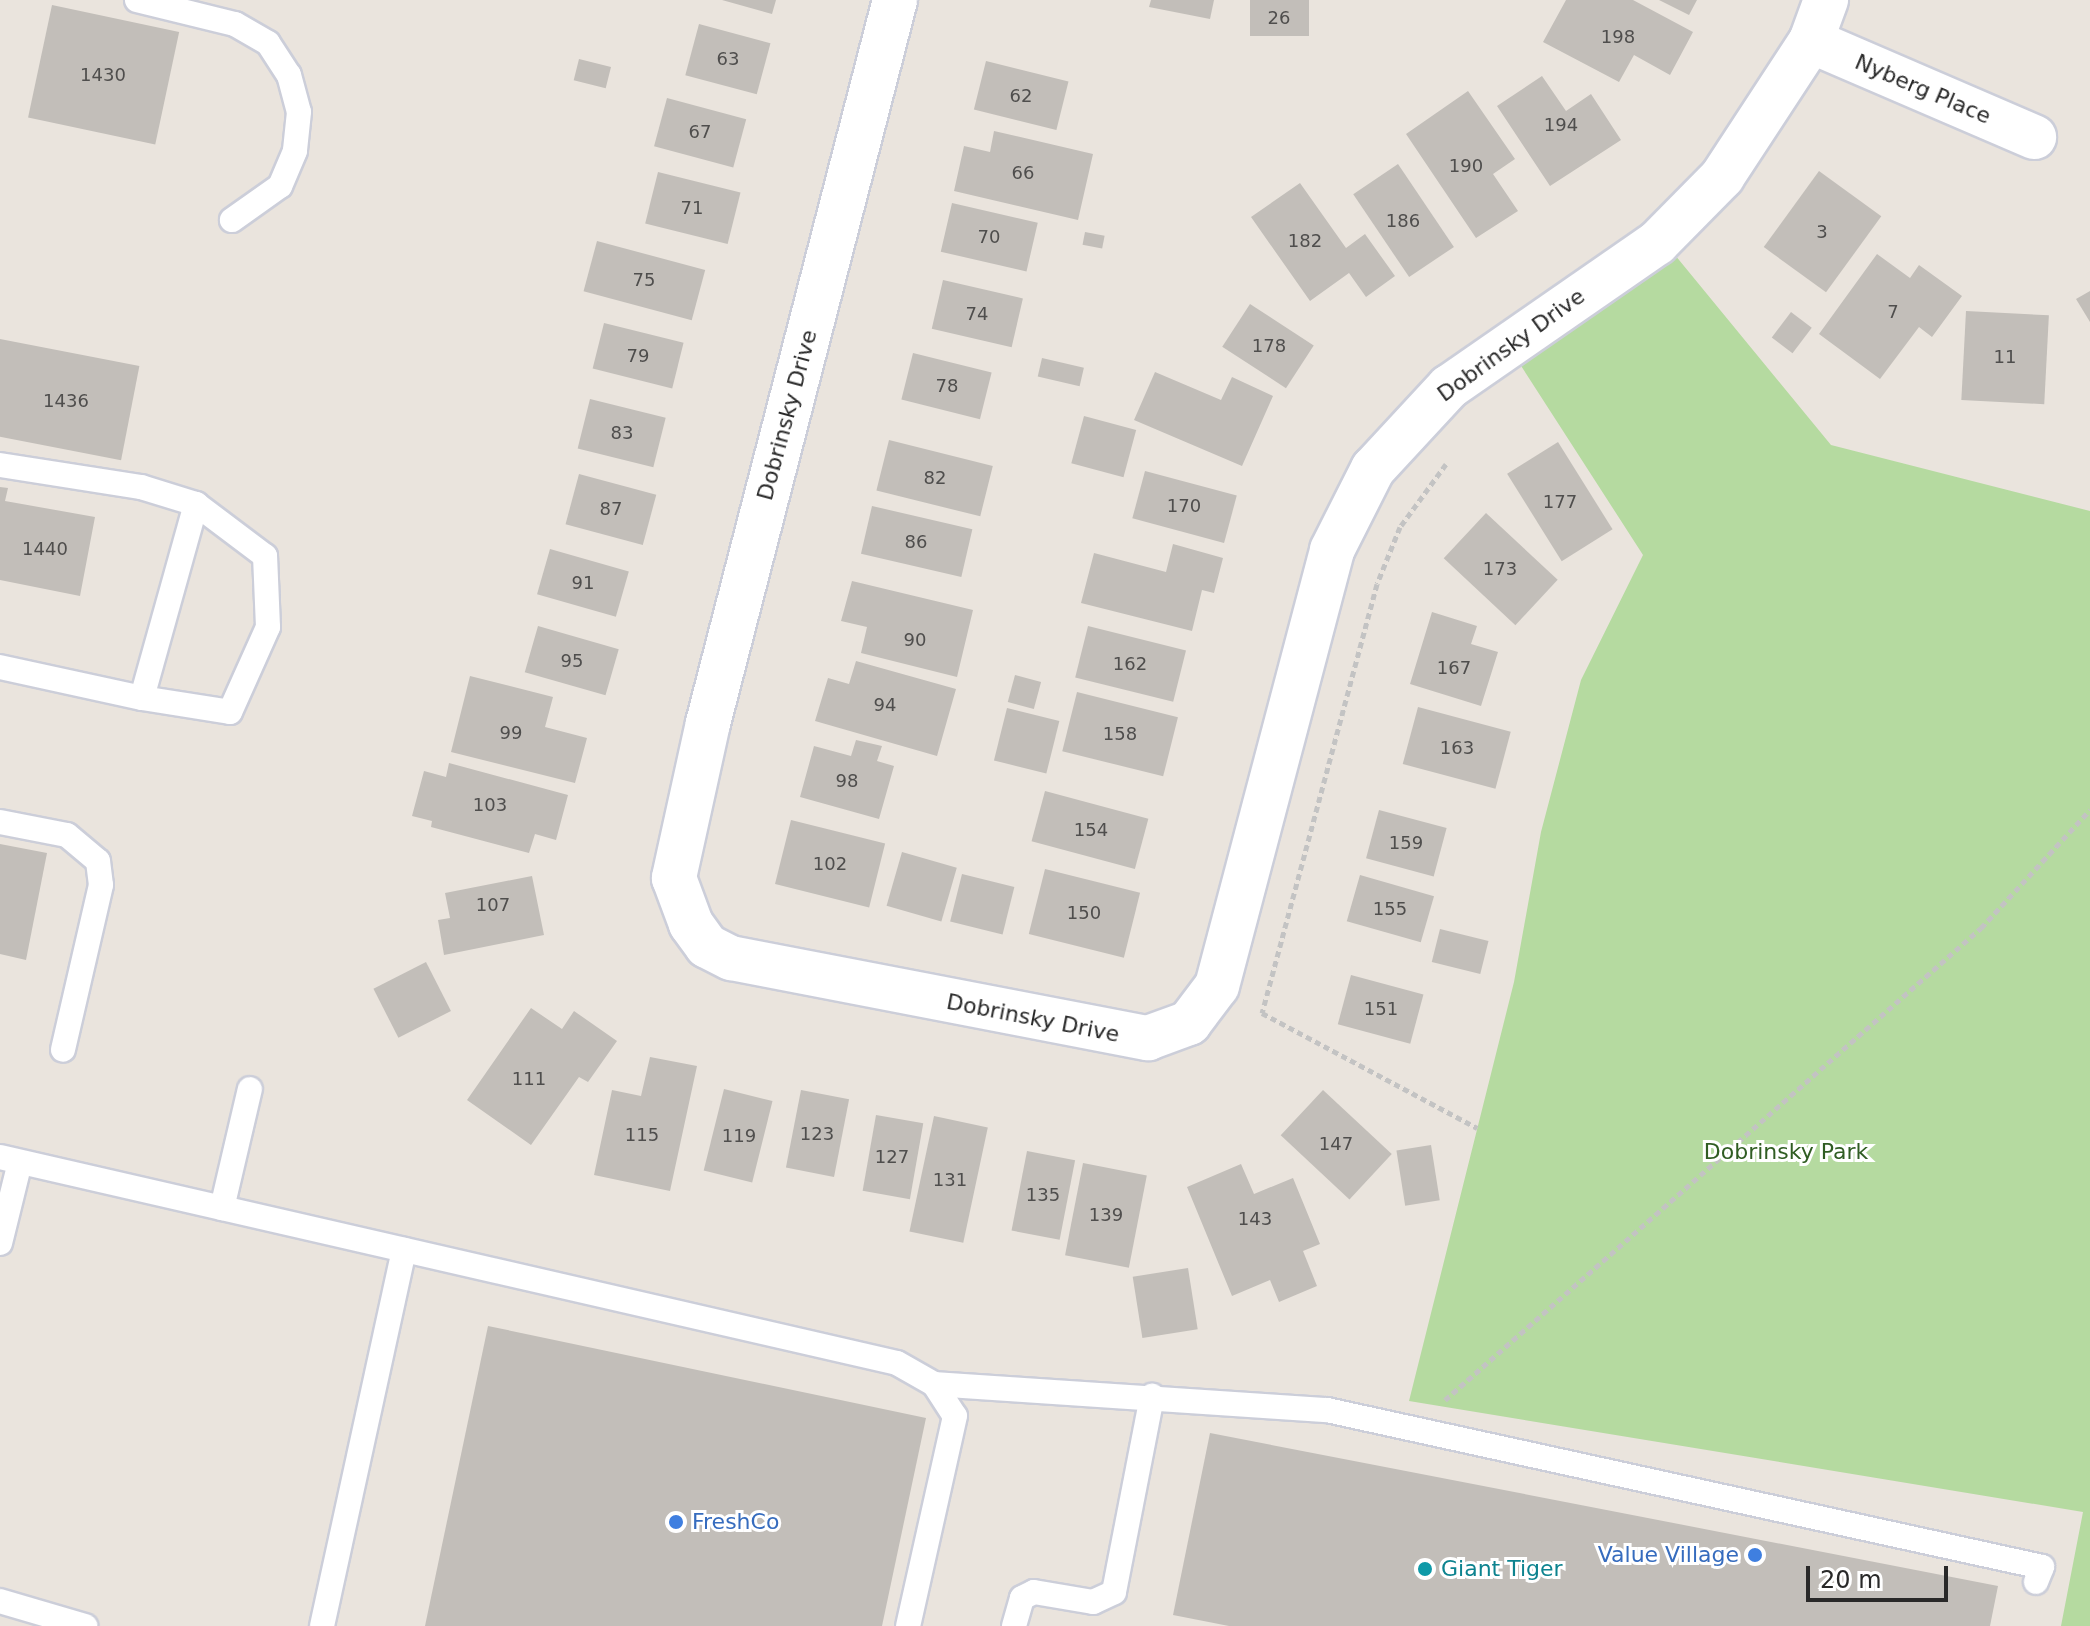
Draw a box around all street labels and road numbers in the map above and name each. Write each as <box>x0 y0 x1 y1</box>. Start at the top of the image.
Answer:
street label: Nyberg Place <box>1851 49 1995 129</box>
street label: Dobrinsky Drive <box>1432 283 1590 407</box>
street label: Dobrinsky Drive <box>752 327 822 503</box>
street label: Dobrinsky Drive <box>944 988 1122 1048</box>

